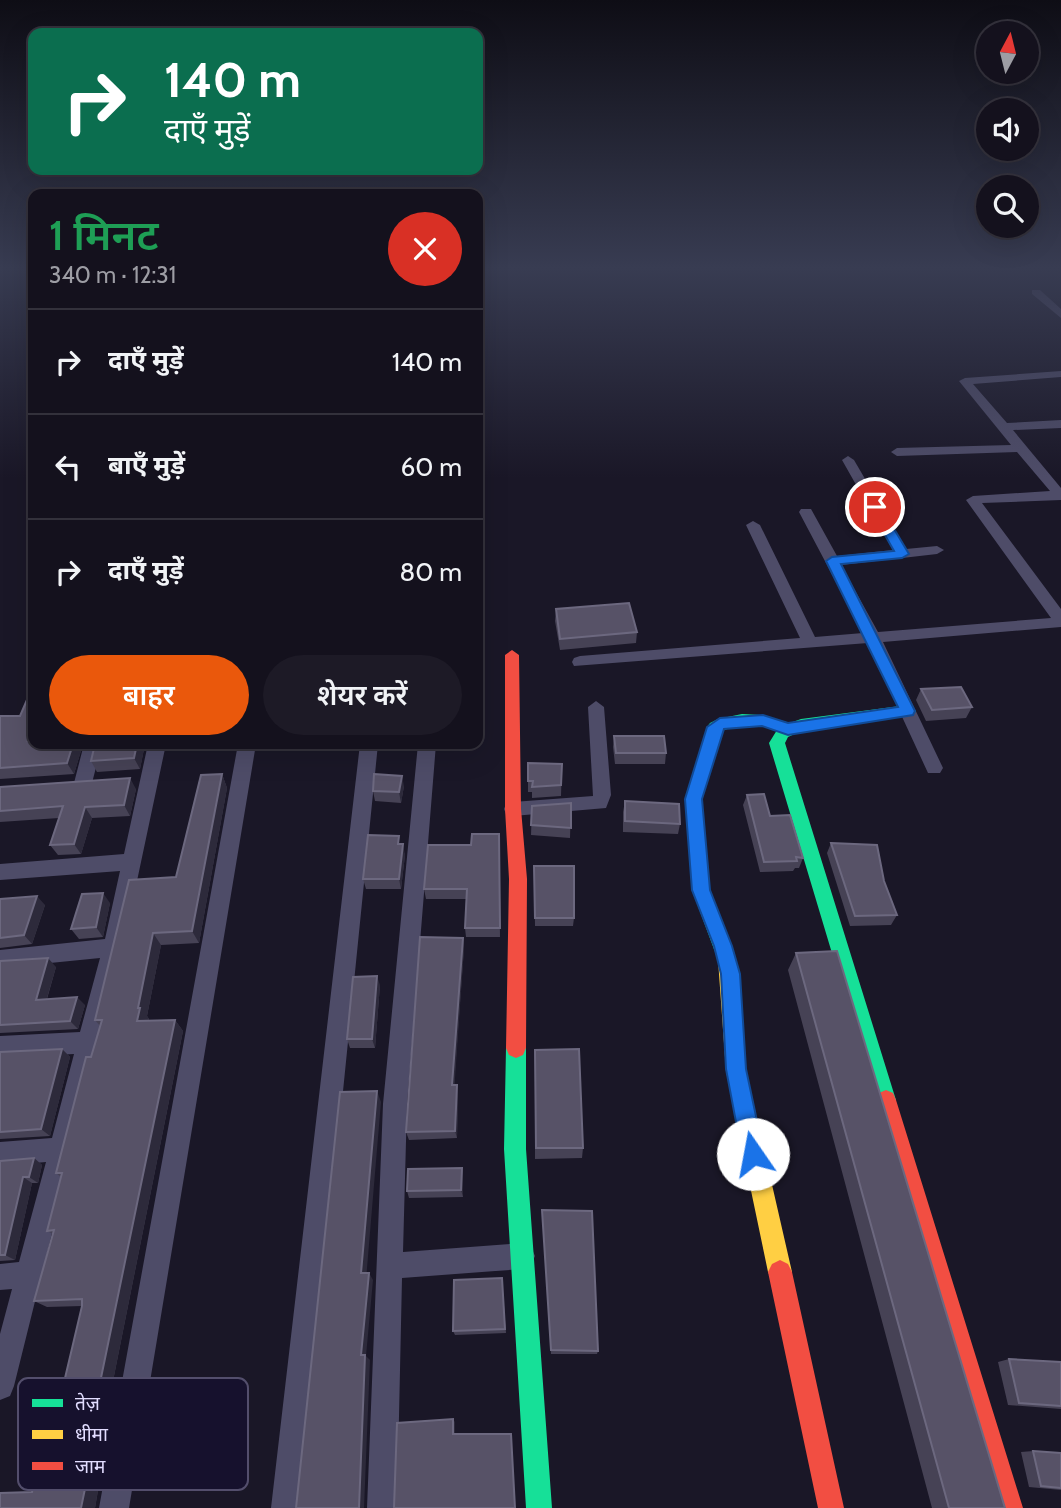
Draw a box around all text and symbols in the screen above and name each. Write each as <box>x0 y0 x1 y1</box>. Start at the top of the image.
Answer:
north arrow <box>976 21 1040 84</box>
map controls <box>976 21 1039 238</box>
text: 140 m <box>164 50 301 109</box>
icon: right <box>49 56 140 147</box>
button: sound <box>976 98 1039 161</box>
text: दाएँ मुड़ें <box>164 110 250 149</box>
button: search <box>976 175 1039 238</box>
text: 1 मिनट <box>49 209 159 261</box>
button: close <box>388 212 462 286</box>
text: 340 m · 12:31 <box>49 261 176 289</box>
icon: right <box>49 343 87 381</box>
text: दाएँ मुड़ें <box>108 344 184 376</box>
text: 140 m <box>392 346 462 378</box>
icon: left <box>49 448 87 486</box>
text: बाएँ मुड़ें <box>108 449 185 481</box>
text: 60 m <box>400 451 462 483</box>
pin <box>845 477 905 537</box>
icon: arrive <box>856 488 894 526</box>
icon: right <box>49 553 87 591</box>
text: दाएँ मुड़ें <box>108 554 184 586</box>
text: 80 m <box>399 556 462 588</box>
button: बाहर <box>49 655 249 735</box>
button: शेयर करें <box>263 655 462 735</box>
position arrow <box>716 1117 790 1191</box>
legend <box>18 1378 248 1490</box>
text: तेज़ <box>75 1392 101 1415</box>
text: धीमा <box>75 1423 109 1446</box>
text: जाम <box>75 1455 106 1478</box>

